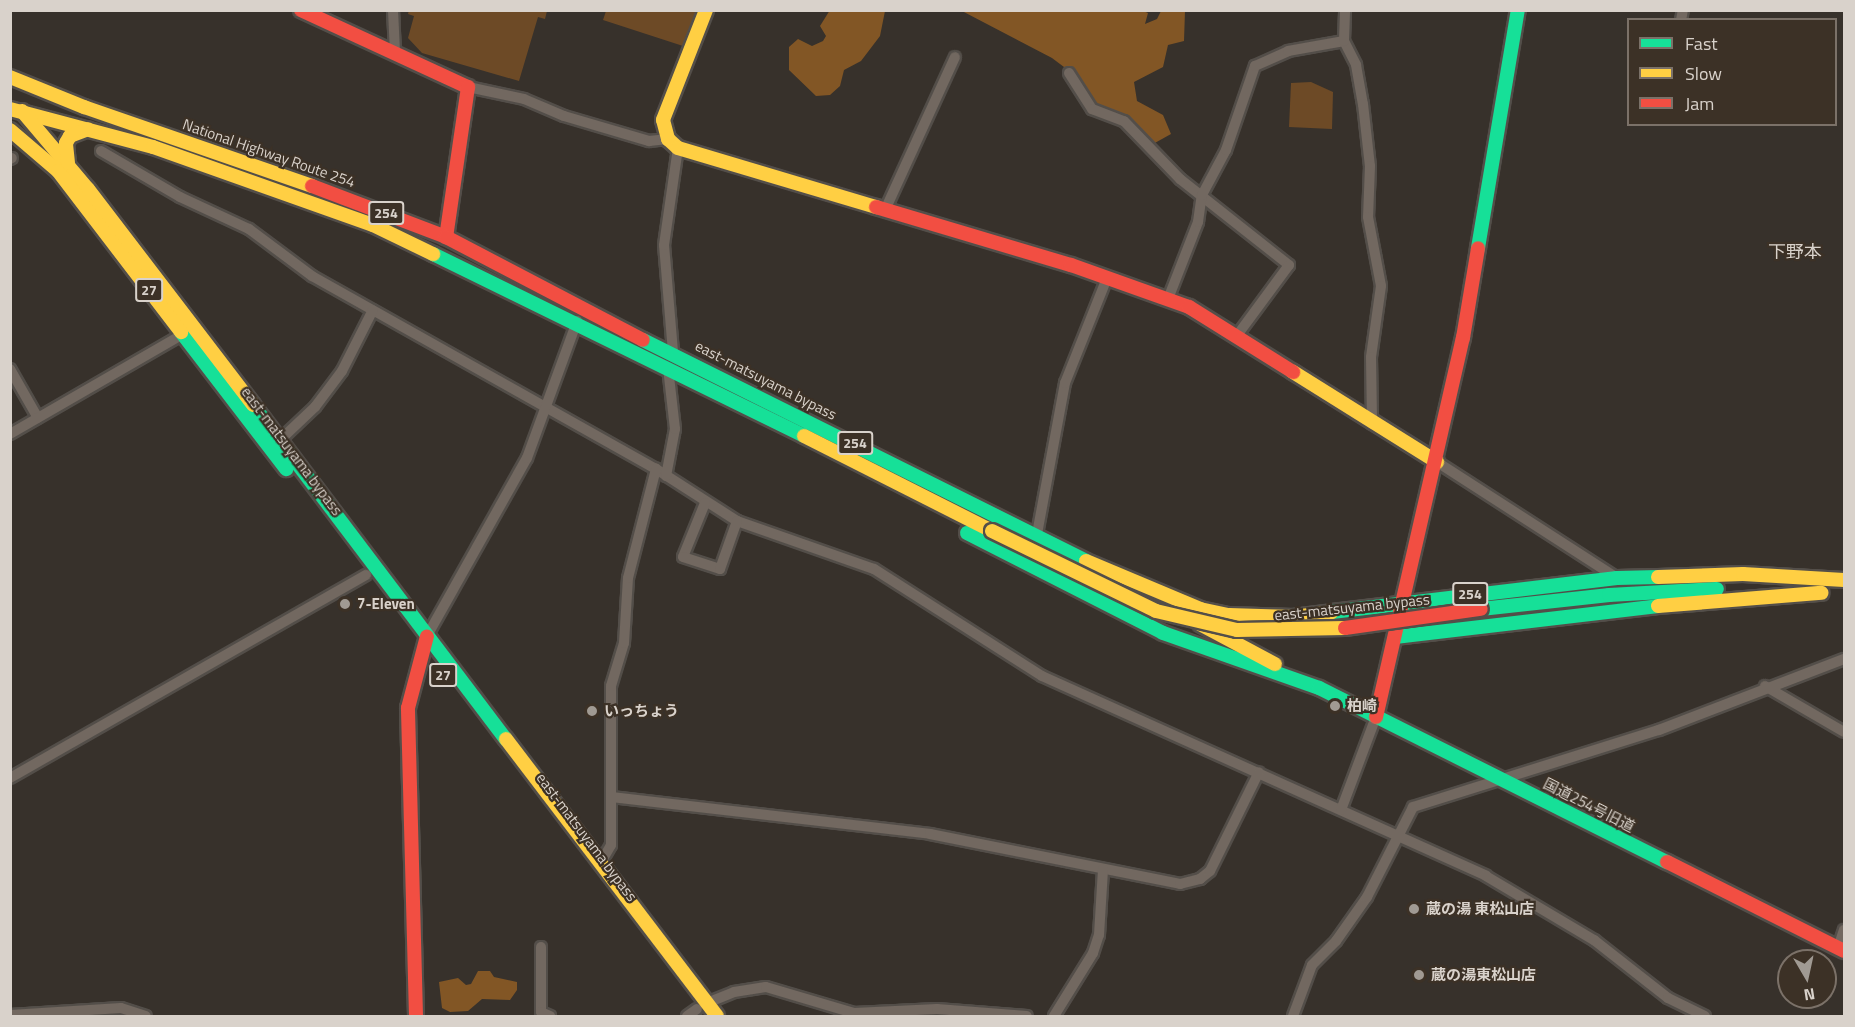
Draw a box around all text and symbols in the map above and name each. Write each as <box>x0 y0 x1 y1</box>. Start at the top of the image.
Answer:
legend <box>1627 18 1837 126</box>
text: Fast <box>1685 30 1718 57</box>
text: Slow <box>1685 60 1722 87</box>
text: Jam <box>1685 90 1714 117</box>
street label: National Highway Route 254 <box>180 115 358 191</box>
road number: 254 <box>368 202 404 224</box>
district label: 下野本 <box>1768 241 1822 263</box>
road number: 27 <box>134 279 164 301</box>
street label: east-matsuyama bypass <box>692 337 840 423</box>
street label: east-matsuyama bypass <box>238 383 346 519</box>
road number: 254 <box>837 432 873 454</box>
road number: 254 <box>1452 583 1488 605</box>
street label: east-matsuyama bypass <box>1273 590 1431 624</box>
place label: 7-Eleven <box>357 595 415 613</box>
marker: 7-Eleven <box>338 597 352 611</box>
road number: 27 <box>428 664 458 686</box>
place label: 柏崎 <box>1347 697 1377 715</box>
marker: 柏崎 <box>1328 699 1342 713</box>
place label: いっちょう <box>604 702 679 720</box>
marker: いっちょう <box>585 704 599 718</box>
street label: east-matsuyama bypass <box>533 769 641 905</box>
street label: 国道254号旧道 <box>1540 774 1638 836</box>
place label: 蔵の湯 東松山店 <box>1426 900 1534 918</box>
marker: 蔵の湯 東松山店 <box>1407 902 1421 916</box>
north arrow <box>1777 949 1837 1009</box>
place label: 蔵の湯東松山店 <box>1431 966 1536 984</box>
marker: 蔵の湯東松山店 <box>1412 968 1426 982</box>
text: N <box>1802 982 1817 1008</box>

